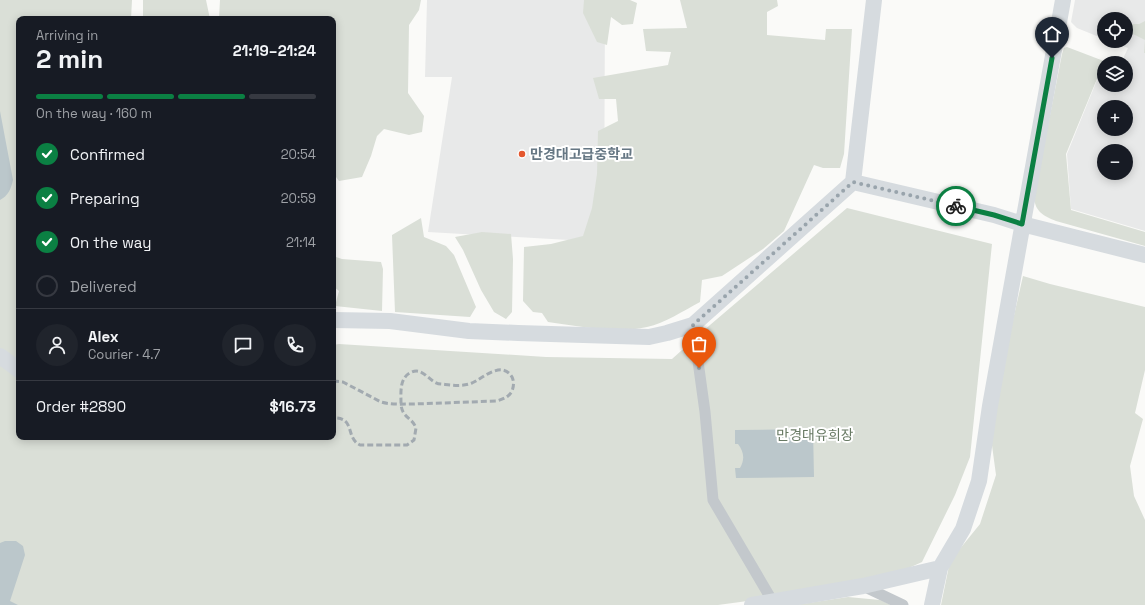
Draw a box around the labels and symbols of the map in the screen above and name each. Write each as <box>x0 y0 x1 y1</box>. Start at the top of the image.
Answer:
pin <box>1035 17 1069 58</box>
place label: 만경대고급중학교 <box>530 145 633 163</box>
marker: 만경대고급중학교 <box>517 149 527 159</box>
courier <box>936 186 976 226</box>
pin <box>682 327 716 368</box>
park label: 만경대유희장 <box>776 426 854 444</box>

